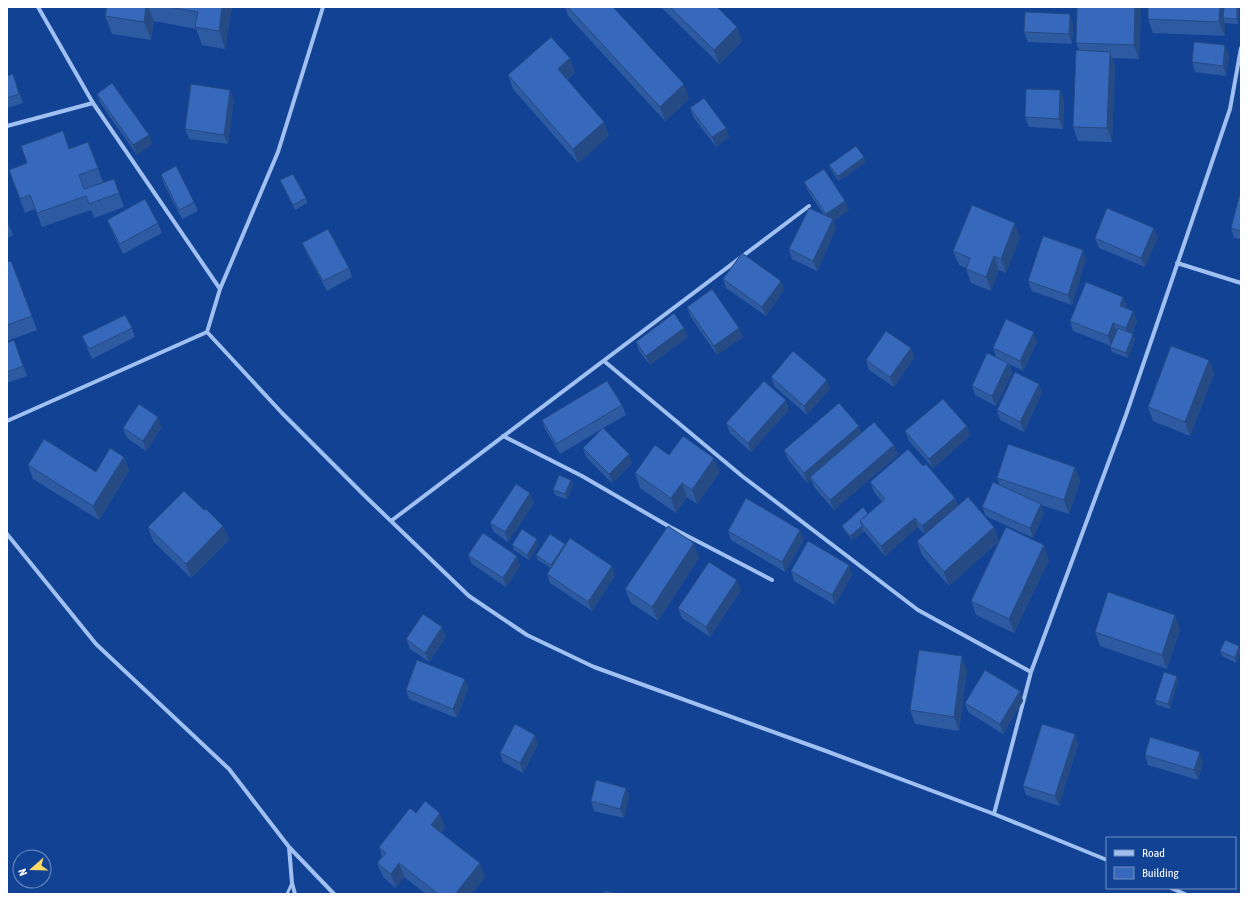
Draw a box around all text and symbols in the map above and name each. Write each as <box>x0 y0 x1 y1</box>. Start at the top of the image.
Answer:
legend <box>1106 837 1236 889</box>
text: Road <box>1142 846 1165 860</box>
north arrow <box>12 849 52 889</box>
text: Building <box>1142 866 1180 880</box>
text: N <box>16 867 29 878</box>

